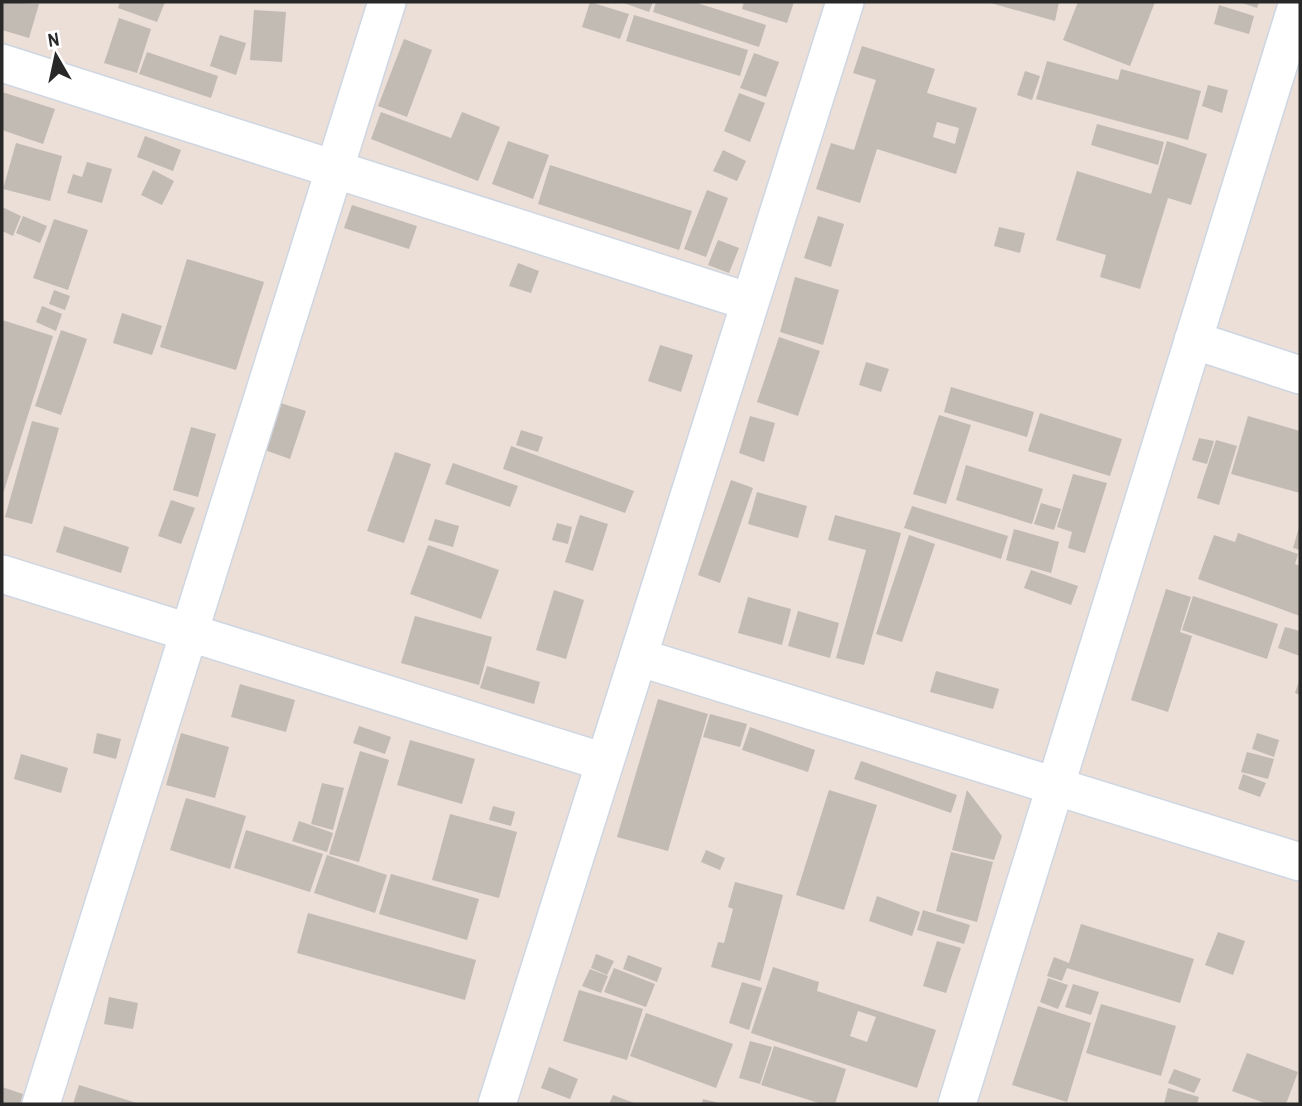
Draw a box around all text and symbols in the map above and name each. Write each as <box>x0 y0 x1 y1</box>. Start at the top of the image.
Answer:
north arrow <box>21 21 91 91</box>
text: N <box>46 25 61 53</box>

